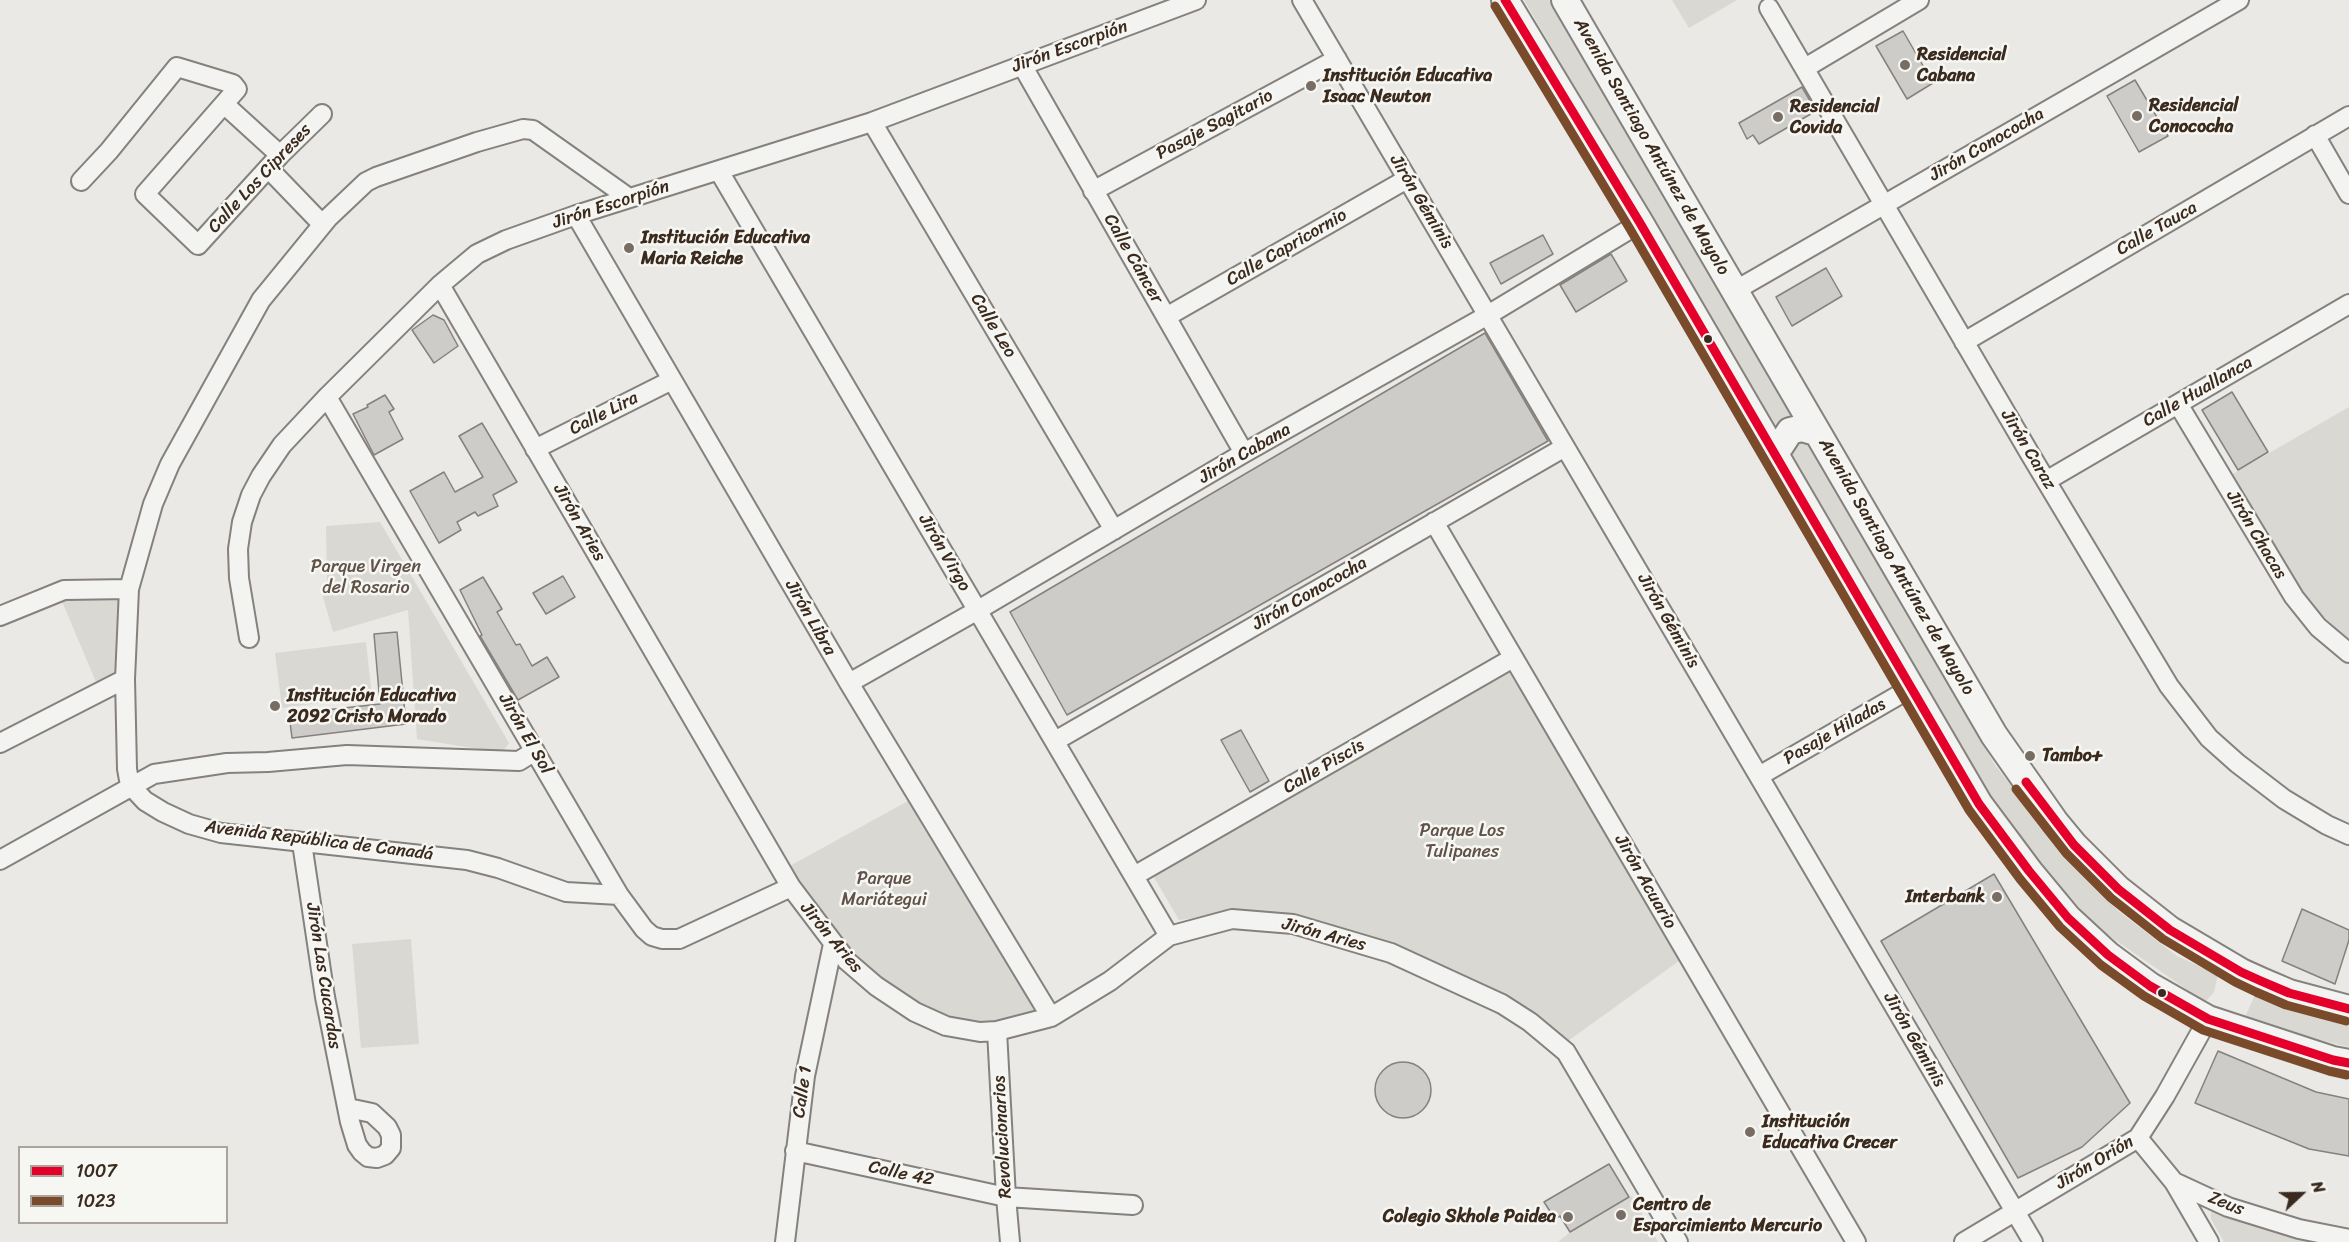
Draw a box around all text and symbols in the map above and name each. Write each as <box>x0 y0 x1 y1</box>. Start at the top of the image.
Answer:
street label: Avenida Santiago Antúnez de Mayolo <box>1568 15 1734 279</box>
street label: Jirón Escorpión <box>1009 16 1131 78</box>
place label: Residencial Cabana <box>1917 44 2006 86</box>
marker: Residencial Cabana <box>1898 58 1912 72</box>
place label: Institución Educativa Isaac Newton <box>1323 65 1492 107</box>
marker: Institución Educativa Isaac Newton <box>1304 79 1318 93</box>
street label: Pasaje Sagitario <box>1153 85 1277 165</box>
place label: Residencial Conococha <box>2149 95 2238 138</box>
place label: Residencial Covida <box>1790 96 1879 138</box>
street label: Jirón Conococha <box>1926 103 2048 187</box>
marker: Residencial Conococha <box>2130 109 2144 123</box>
marker: Residencial Covida <box>1771 110 1785 124</box>
street label: Calle Los Cipreses <box>204 120 316 238</box>
street label: Jirón Géminis <box>1385 151 1457 253</box>
street label: Jirón Escorpión <box>550 176 672 234</box>
street label: Calle Tauca <box>2113 197 2201 261</box>
street label: Calle Capricornio <box>1223 205 1351 291</box>
street label: Calle Cáncer <box>1099 210 1167 308</box>
place label: Institución Educativa Maria Reiche <box>641 227 810 270</box>
marker: Institución Educativa Maria Reiche <box>622 241 636 255</box>
street label: Calle Leo <box>965 290 1021 362</box>
unlabelled marker <box>1702 333 1714 345</box>
street label: Calle Huallanca <box>2139 352 2257 432</box>
street label: Calle Lira <box>566 388 642 440</box>
street label: Jirón Caraz <box>1996 406 2060 494</box>
street label: Jirón Cabana <box>1195 419 1295 489</box>
street label: Avenida Santiago Antúnez de Mayolo <box>1813 435 1979 699</box>
street label: Jirón Aries <box>548 480 610 566</box>
street label: Jirón Chacas <box>2221 487 2291 583</box>
street label: Jirón Virgo <box>913 511 975 595</box>
street label: Jirón Conococha <box>1249 552 1371 636</box>
park label: Parque Virgen del Rosario <box>311 556 421 598</box>
street label: Jirón Géminis <box>1632 570 1704 672</box>
street label: Jirón Libra <box>780 576 840 660</box>
place label: Institución Educativa 2092 Cristo Morado <box>287 685 456 728</box>
street label: Jirón El Sol <box>493 690 557 778</box>
street label: Pasaje Hiladas <box>1780 694 1890 770</box>
marker: Institución Educativa 2092 Cristo Morado <box>268 699 282 713</box>
street label: Calle Piscis <box>1280 735 1368 799</box>
place label: Tambo+ <box>2042 745 2103 767</box>
marker: Tambo+ <box>2023 749 2037 763</box>
street label: Avenida República de Canadá <box>204 816 434 866</box>
park label: Parque Los Tulipanes <box>1420 820 1504 862</box>
street label: Jirón Acuario <box>1609 831 1681 933</box>
park label: Parque Mariátegui <box>841 868 927 910</box>
place label: Interbank <box>1905 886 1985 908</box>
marker: Interbank <box>1990 890 2004 904</box>
street label: Jirón Aries <box>795 898 867 978</box>
street label: Jirón Las Cucardas <box>301 901 345 1051</box>
street label: Jirón Aries <box>1280 913 1368 957</box>
unlabelled marker <box>2156 987 2168 999</box>
street label: Jirón Géminis <box>1878 989 1950 1091</box>
street label: Calle 1 <box>789 1065 817 1119</box>
street label: Revolucionarios <box>989 1075 1017 1199</box>
place label: Institución Educativa Crecer <box>1762 1111 1897 1154</box>
marker: Institución Educativa Crecer <box>1743 1125 1757 1139</box>
street label: Jirón Orión <box>2052 1131 2138 1195</box>
legend <box>18 1146 228 1224</box>
text: 1007 <box>76 1155 117 1187</box>
street label: Calle 42 <box>866 1157 936 1191</box>
north arrow <box>2271 1164 2331 1224</box>
text: N <box>2303 1176 2334 1198</box>
text: 1023 <box>76 1185 115 1217</box>
street label: Zeus <box>2205 1187 2247 1221</box>
place label: Centro de Esparcimiento Mercurio <box>1633 1194 1822 1236</box>
place label: Colegio Skhole Paidea <box>1383 1206 1556 1228</box>
marker: Centro de Esparcimiento Mercurio <box>1614 1208 1628 1222</box>
marker: Colegio Skhole Paidea <box>1561 1210 1575 1224</box>

